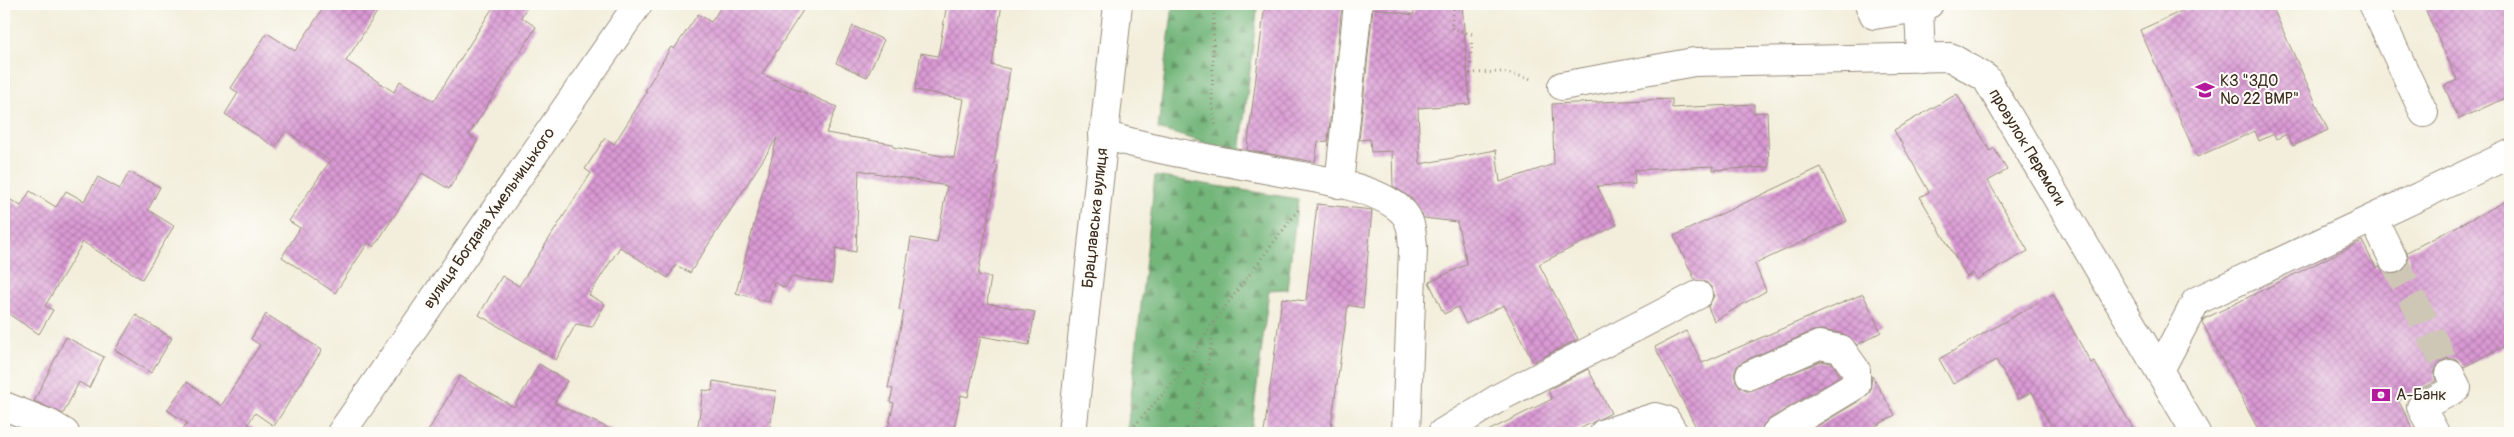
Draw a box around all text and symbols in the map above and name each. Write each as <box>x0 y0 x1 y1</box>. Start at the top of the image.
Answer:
place label: КЗ "ЗДО № 22 ВМР" <box>2220 71 2299 109</box>
school or university icon: КЗ "ЗДО № 22 ВМР" <box>2194 79 2216 101</box>
street label: провулок Перемоги <box>1984 85 2070 209</box>
street label: вулиця Богдана Хмельницького <box>419 123 559 312</box>
street label: Брацлавська вулиця <box>1078 147 1112 289</box>
bank icon: А-Банк <box>2370 384 2392 406</box>
place label: А-Банк <box>2396 385 2446 405</box>

